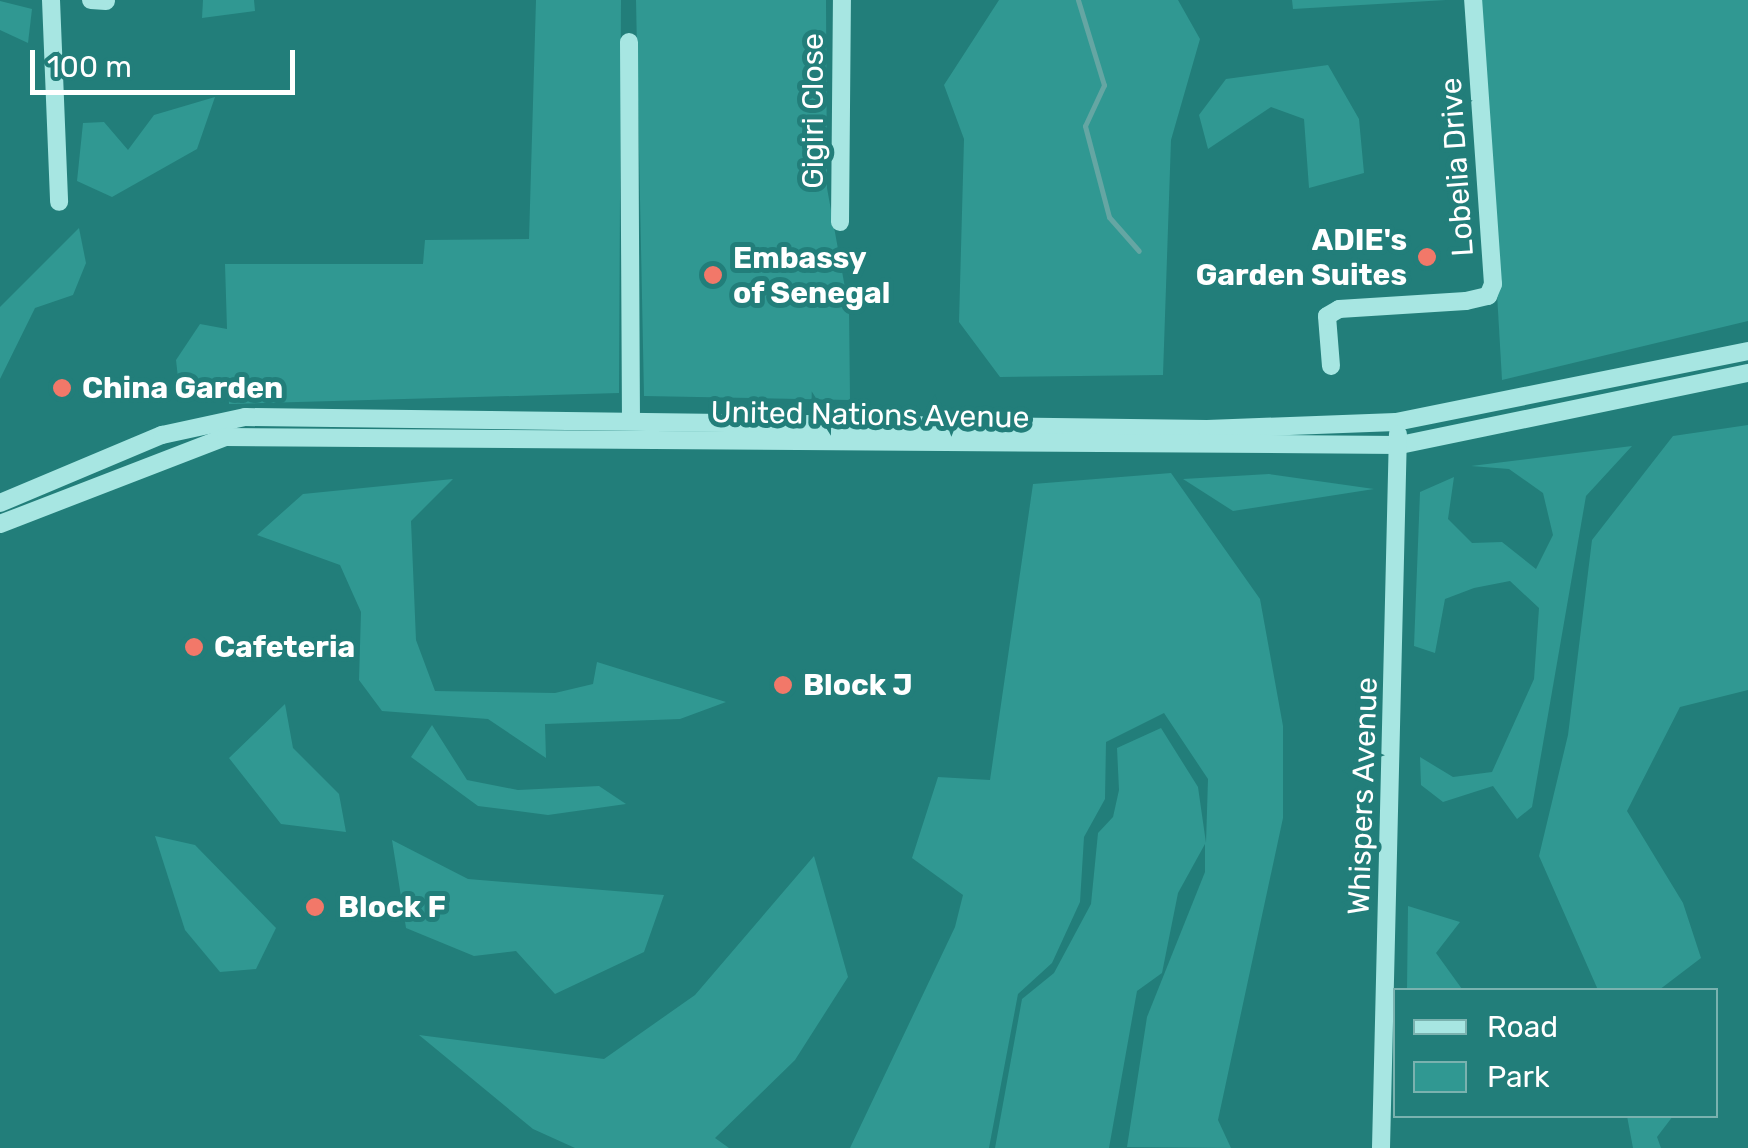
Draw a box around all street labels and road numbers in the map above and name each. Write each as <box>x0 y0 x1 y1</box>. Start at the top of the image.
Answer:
street label: Gigiri Close <box>795 33 831 189</box>
street label: Lobelia Drive <box>1433 76 1481 258</box>
street label: United Nations Avenue <box>710 394 1030 436</box>
street label: Whispers Avenue <box>1341 676 1385 916</box>

